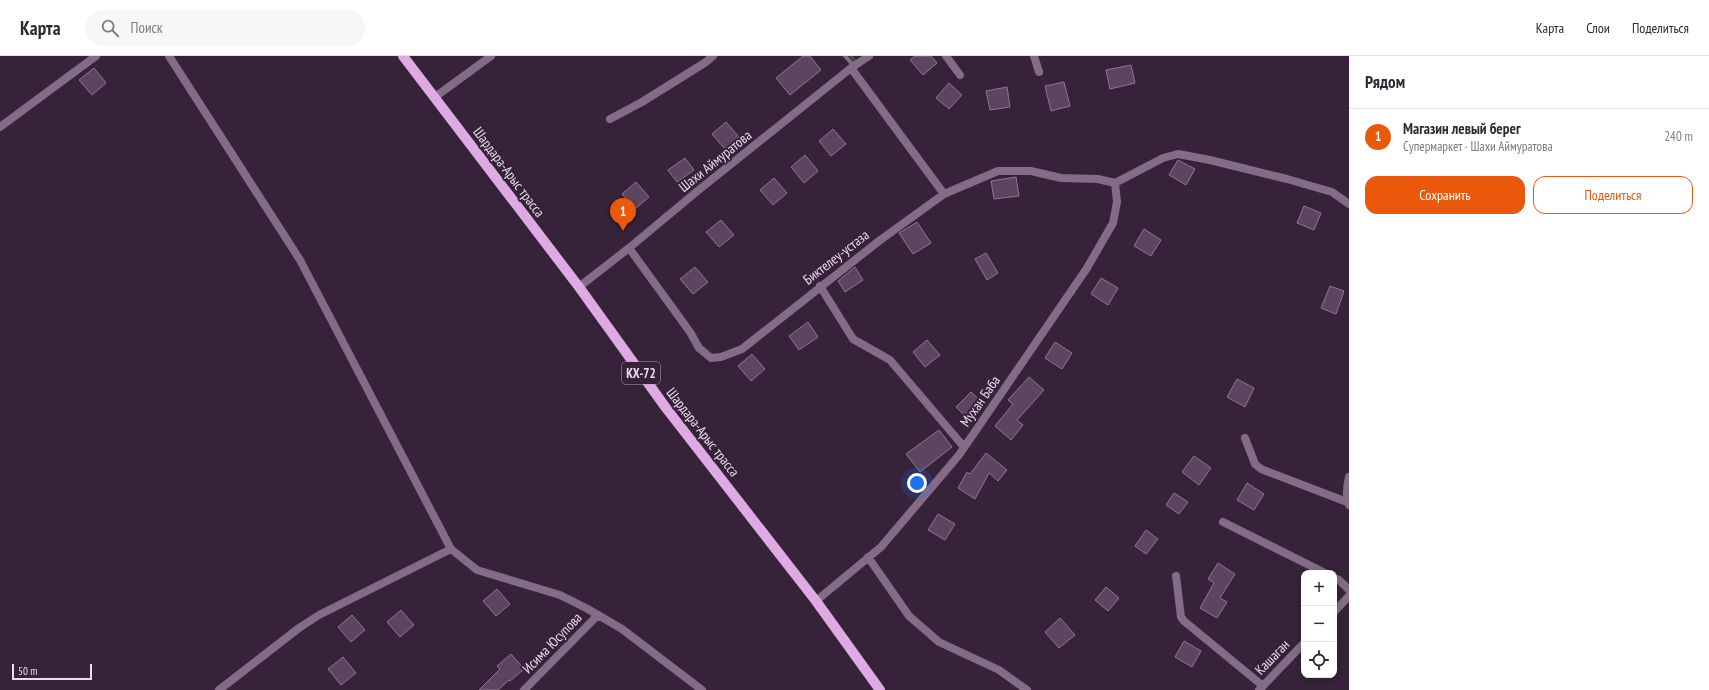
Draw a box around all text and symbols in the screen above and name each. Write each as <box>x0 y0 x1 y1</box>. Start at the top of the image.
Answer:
search box <box>85 10 365 46</box>
text: Карта <box>20 16 61 40</box>
icon: search <box>99 17 121 39</box>
text: Поиск <box>131 18 163 37</box>
text: Карта <box>1536 19 1564 37</box>
text: Слои <box>1586 19 1610 37</box>
text: Поделиться <box>1632 19 1689 37</box>
text: Рядом <box>1365 71 1405 93</box>
text: Магазин левый берег <box>1403 119 1521 138</box>
street label: Шардара-Арыс трасса <box>469 123 549 221</box>
street label: Шахи Аймуратова <box>675 126 755 196</box>
text: 1 <box>1375 128 1381 145</box>
text: 240 m <box>1664 128 1693 145</box>
text: Супермаркет · Шахи Аймуратова <box>1403 138 1553 155</box>
button: Сохранить <box>1365 176 1525 214</box>
button: Поделиться <box>1533 176 1693 214</box>
pin: 1 <box>610 198 636 231</box>
street label: Биктелеу-устаза <box>799 226 873 288</box>
road number: КХ-72 <box>622 362 660 384</box>
street label: Мухан Баба <box>956 372 1004 430</box>
street label: Шардара-Арыс трасса <box>663 384 743 480</box>
your location <box>907 473 927 493</box>
map controls <box>1301 570 1337 678</box>
button: + <box>1301 570 1337 606</box>
button: − <box>1301 606 1337 642</box>
street label: Исима Юсупова <box>518 609 586 677</box>
street label: Кашаган <box>1251 636 1293 678</box>
button: locate <box>1301 642 1337 678</box>
scale bar <box>12 662 92 681</box>
text: 50 m <box>18 664 37 678</box>

